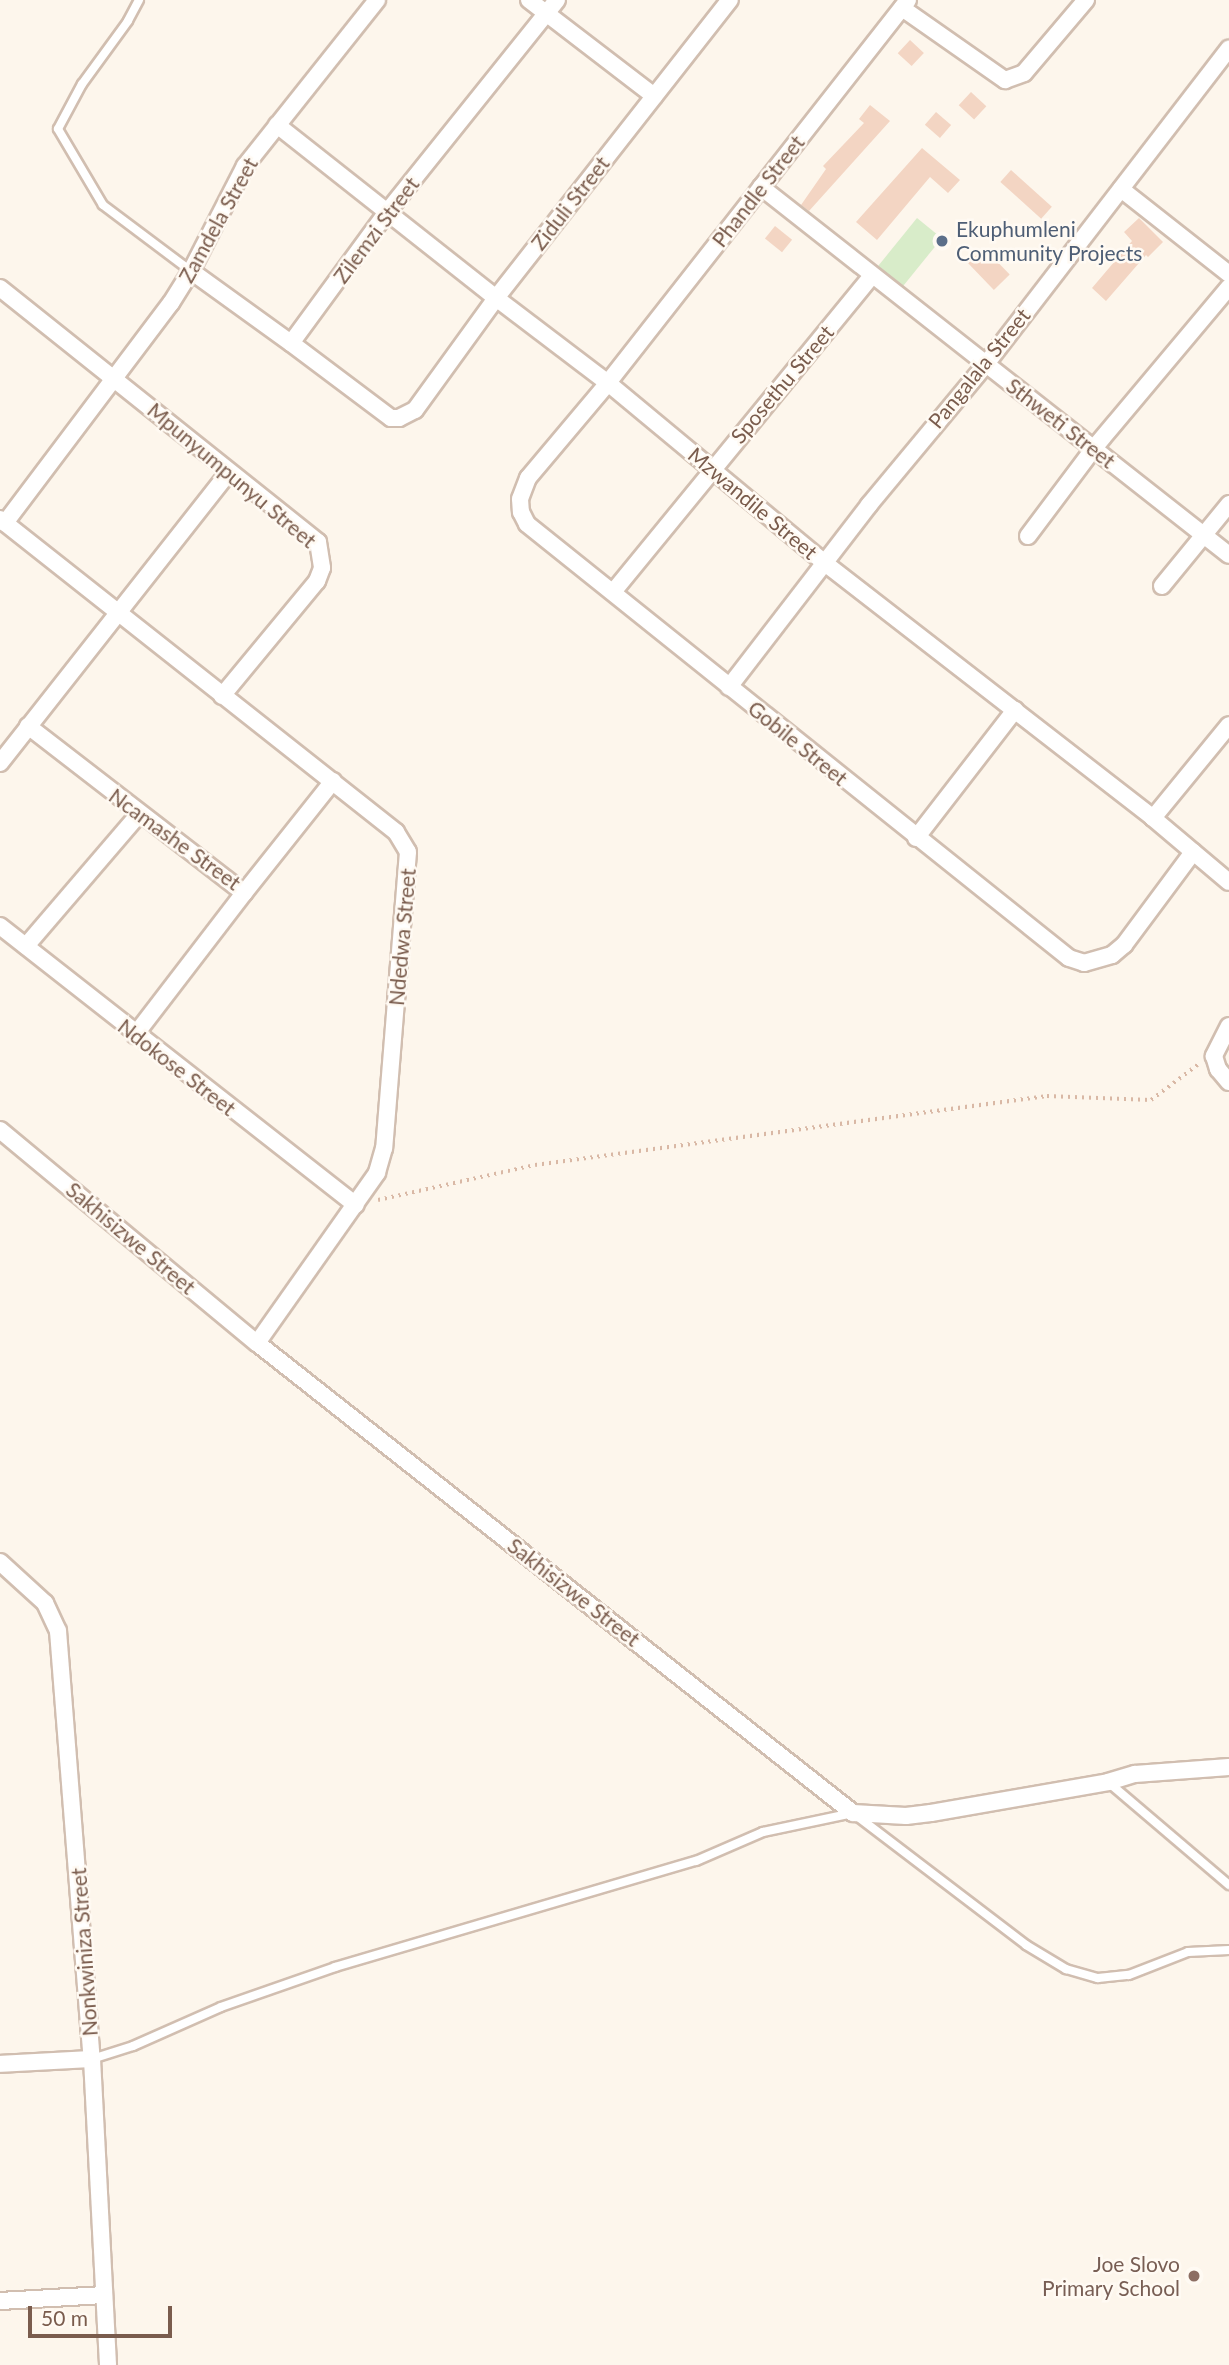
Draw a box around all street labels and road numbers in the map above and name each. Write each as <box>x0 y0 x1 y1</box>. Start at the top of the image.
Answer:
street label: Phandle Street <box>707 130 809 252</box>
street label: Ziduli Street <box>526 151 614 255</box>
street label: Zamdela Street <box>173 153 263 287</box>
street label: Zilemzi Street <box>328 172 424 288</box>
street label: Pangalala Street <box>923 303 1035 433</box>
street label: Sposethu Street <box>725 320 839 448</box>
street label: Sthweti Street <box>1002 373 1120 473</box>
street label: Mpunyumpunyu Street <box>143 397 321 553</box>
street label: Mzwandile Street <box>683 442 823 564</box>
street label: Gobile Street <box>743 695 853 791</box>
street label: Ncamashe Street <box>104 783 246 895</box>
street label: Ndedwa Street <box>383 867 421 1007</box>
street label: Ndokose Street <box>113 1013 241 1121</box>
street label: Sakhisizwe Street <box>61 1177 201 1299</box>
street label: Sakhisizwe Street <box>503 1533 645 1651</box>
street label: Nonkwiniza Street <box>66 1867 102 2037</box>

